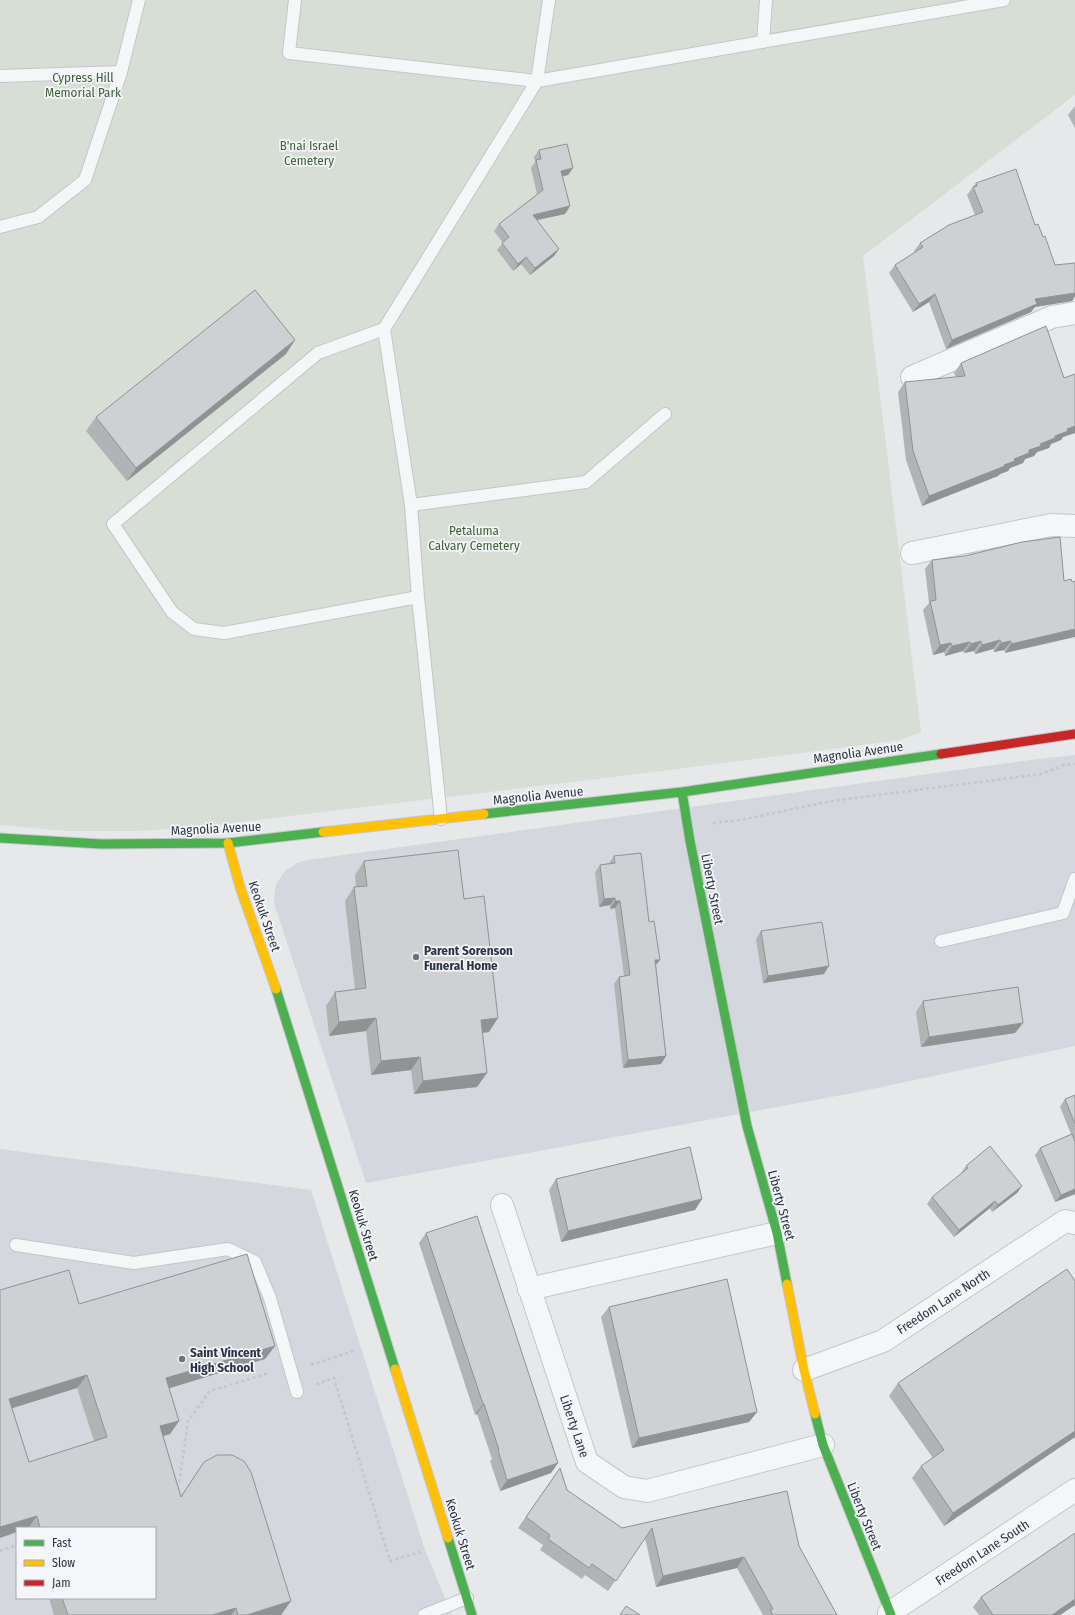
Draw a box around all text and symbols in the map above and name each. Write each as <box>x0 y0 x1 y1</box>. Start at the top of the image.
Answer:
park label: Cypress Hill Memorial Park <box>45 70 122 100</box>
park label: B'nai Israel Cemetery <box>280 138 339 168</box>
park label: Petaluma Calvary Cemetery <box>428 523 520 553</box>
street label: Magnolia Avenue <box>812 739 904 766</box>
street label: Magnolia Avenue <box>492 783 584 808</box>
street label: Magnolia Avenue <box>170 819 262 838</box>
street label: Liberty Street <box>698 852 727 927</box>
street label: Keokuk Street <box>245 879 284 954</box>
place label: Parent Sorenson Funeral Home <box>424 943 513 973</box>
marker: Parent Sorenson Funeral Home <box>411 952 421 962</box>
street label: Liberty Street <box>765 1168 798 1243</box>
street label: Keokuk Street <box>346 1188 382 1263</box>
street label: Freedom Lane North <box>894 1266 993 1337</box>
place label: Saint Vincent High School <box>190 1345 261 1375</box>
marker: Saint Vincent High School <box>177 1354 187 1364</box>
street label: Liberty Lane <box>557 1393 592 1459</box>
street label: Liberty Street <box>844 1480 885 1553</box>
street label: Keokuk Street <box>443 1497 479 1572</box>
street label: Freedom Lane South <box>933 1517 1032 1588</box>
legend <box>16 1527 156 1599</box>
text: Fast <box>52 1536 71 1550</box>
text: Slow <box>52 1556 75 1570</box>
text: Jam <box>52 1576 70 1590</box>

